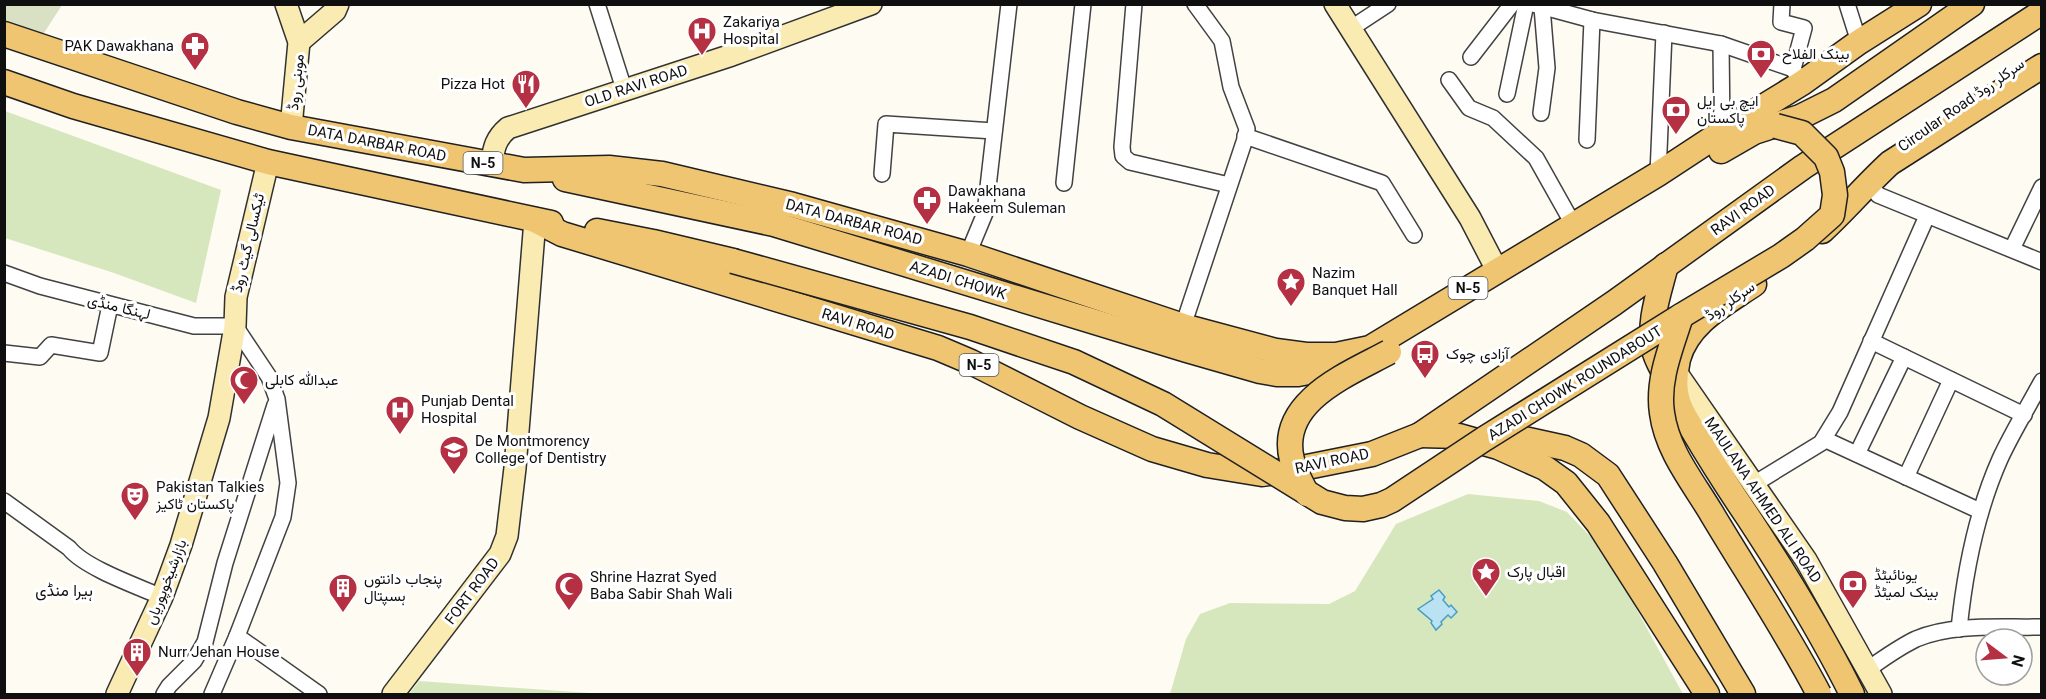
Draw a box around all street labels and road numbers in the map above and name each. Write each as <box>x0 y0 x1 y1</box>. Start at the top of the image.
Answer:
street label: موہنی روڈ <box>283 53 312 111</box>
street label: Circular Road سرکلر روڈ <box>1894 54 2030 159</box>
street label: OLD RAVI ROAD <box>582 60 691 115</box>
street label: DATA DARBAR ROAD <box>305 120 448 169</box>
road number: N-5 <box>464 152 502 174</box>
street label: RAVI ROAD <box>1707 180 1781 243</box>
street label: ٹیکسالی گیٹ روڈ <box>227 191 272 295</box>
street label: DATA DARBAR ROAD <box>783 194 925 253</box>
street label: AZADI CHOWK <box>906 256 1009 307</box>
road number: N-5 <box>1448 277 1488 299</box>
street label: سرکلر روڈ <box>1701 277 1761 328</box>
street label: لہنگا منڈی <box>85 290 153 327</box>
street label: RAVI ROAD <box>818 303 897 347</box>
street label: AZADI CHOWK ROUNDABOUT <box>1484 321 1668 448</box>
road number: N-5 <box>960 354 998 376</box>
street label: MAULANA AHMED ALI ROAD <box>1697 413 1826 589</box>
street label: RAVI ROAD <box>1293 443 1371 482</box>
street label: بازارشیخوپوریاں <box>141 536 194 629</box>
street label: FORT ROAD <box>440 553 506 630</box>

